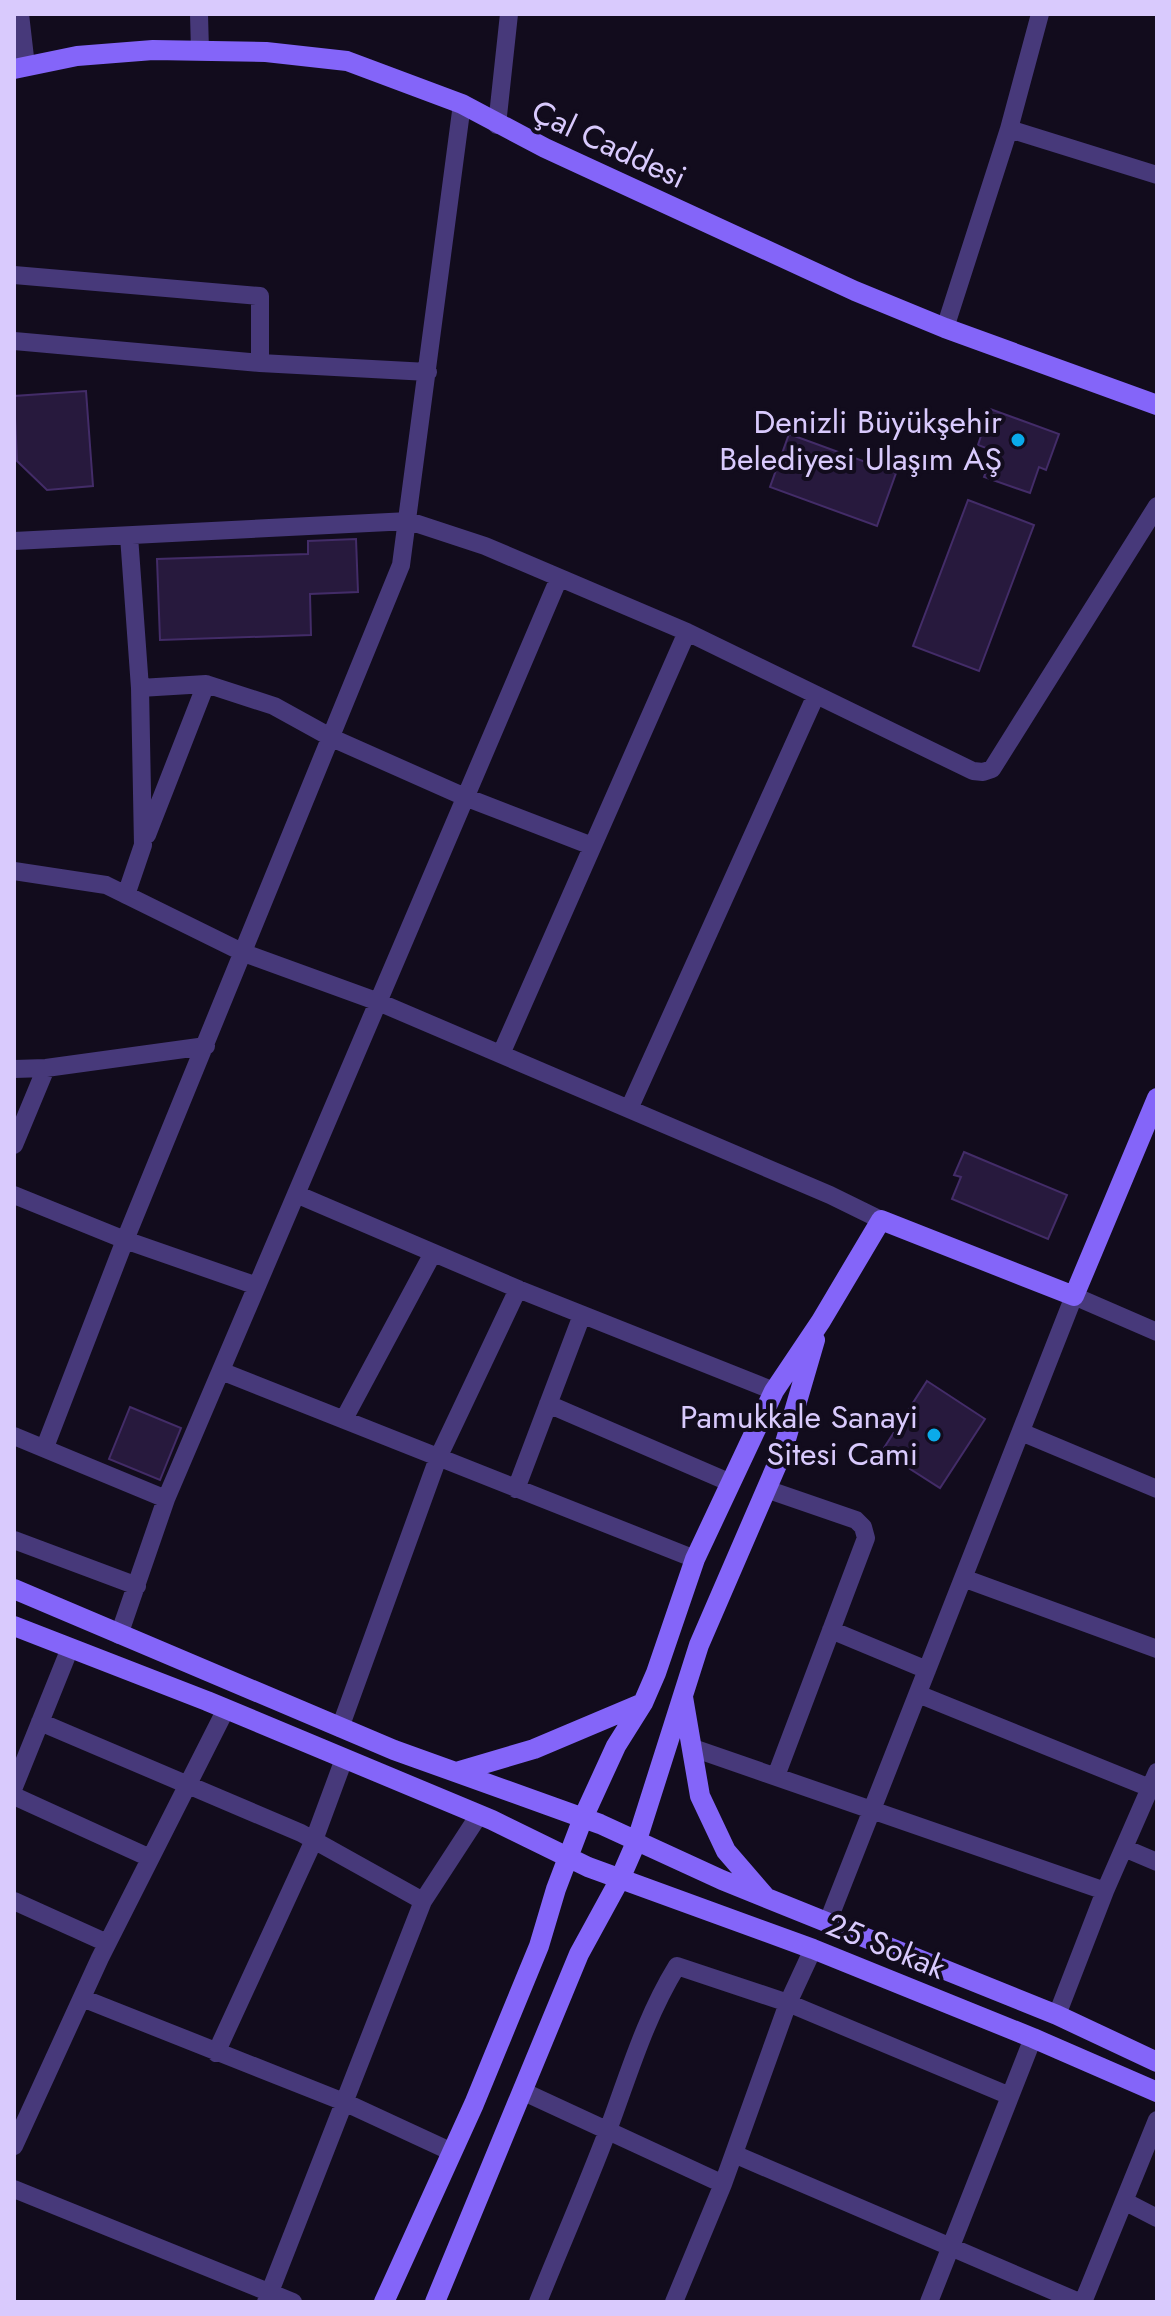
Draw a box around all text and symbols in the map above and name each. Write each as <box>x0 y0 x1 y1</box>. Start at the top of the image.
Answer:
street label: Çal Caddesi <box>524 88 694 200</box>
place label: Denizli Büyükşehir Belediyesi Ulaşım AŞ <box>719 399 1002 482</box>
marker: Denizli Büyükşehir Belediyesi Ulaşım AŞ <box>1009 431 1027 449</box>
place label: Pamukkale Sanayi Sitesi Cami <box>680 1394 918 1477</box>
marker: Pamukkale Sanayi Sitesi Cami <box>925 1426 943 1444</box>
street label: 25 Sokak <box>820 1901 953 1991</box>

